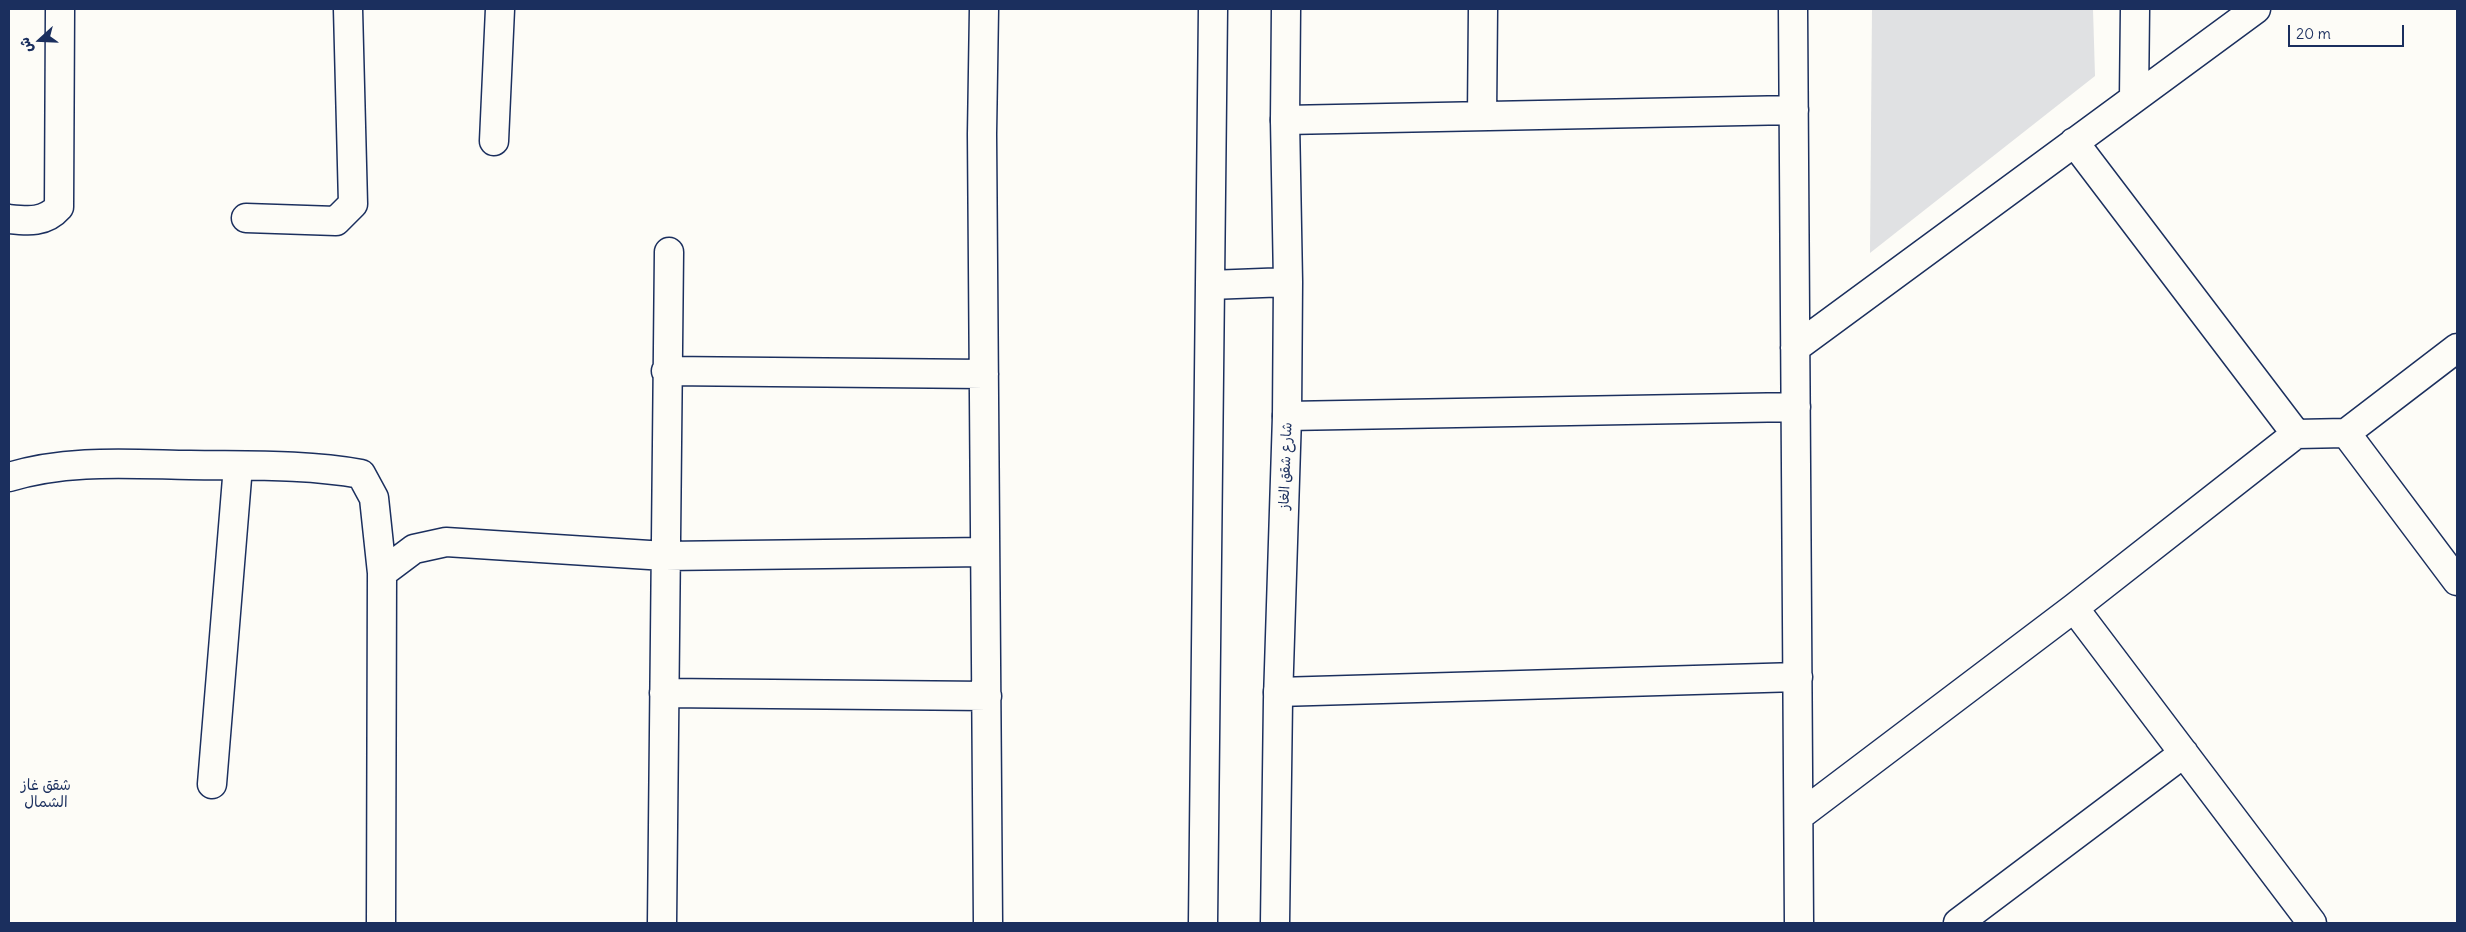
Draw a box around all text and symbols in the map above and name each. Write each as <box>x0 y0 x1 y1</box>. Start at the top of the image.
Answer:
north arrow <box>15 15 65 65</box>
scale bar <box>2291 15 2407 47</box>
text: 20 m <box>2296 24 2331 43</box>
text: ش <box>15 35 37 55</box>
street label: شارع شقق الغاز <box>1276 422 1296 510</box>
district label: شقق غاز الشمال <box>21 777 71 812</box>

